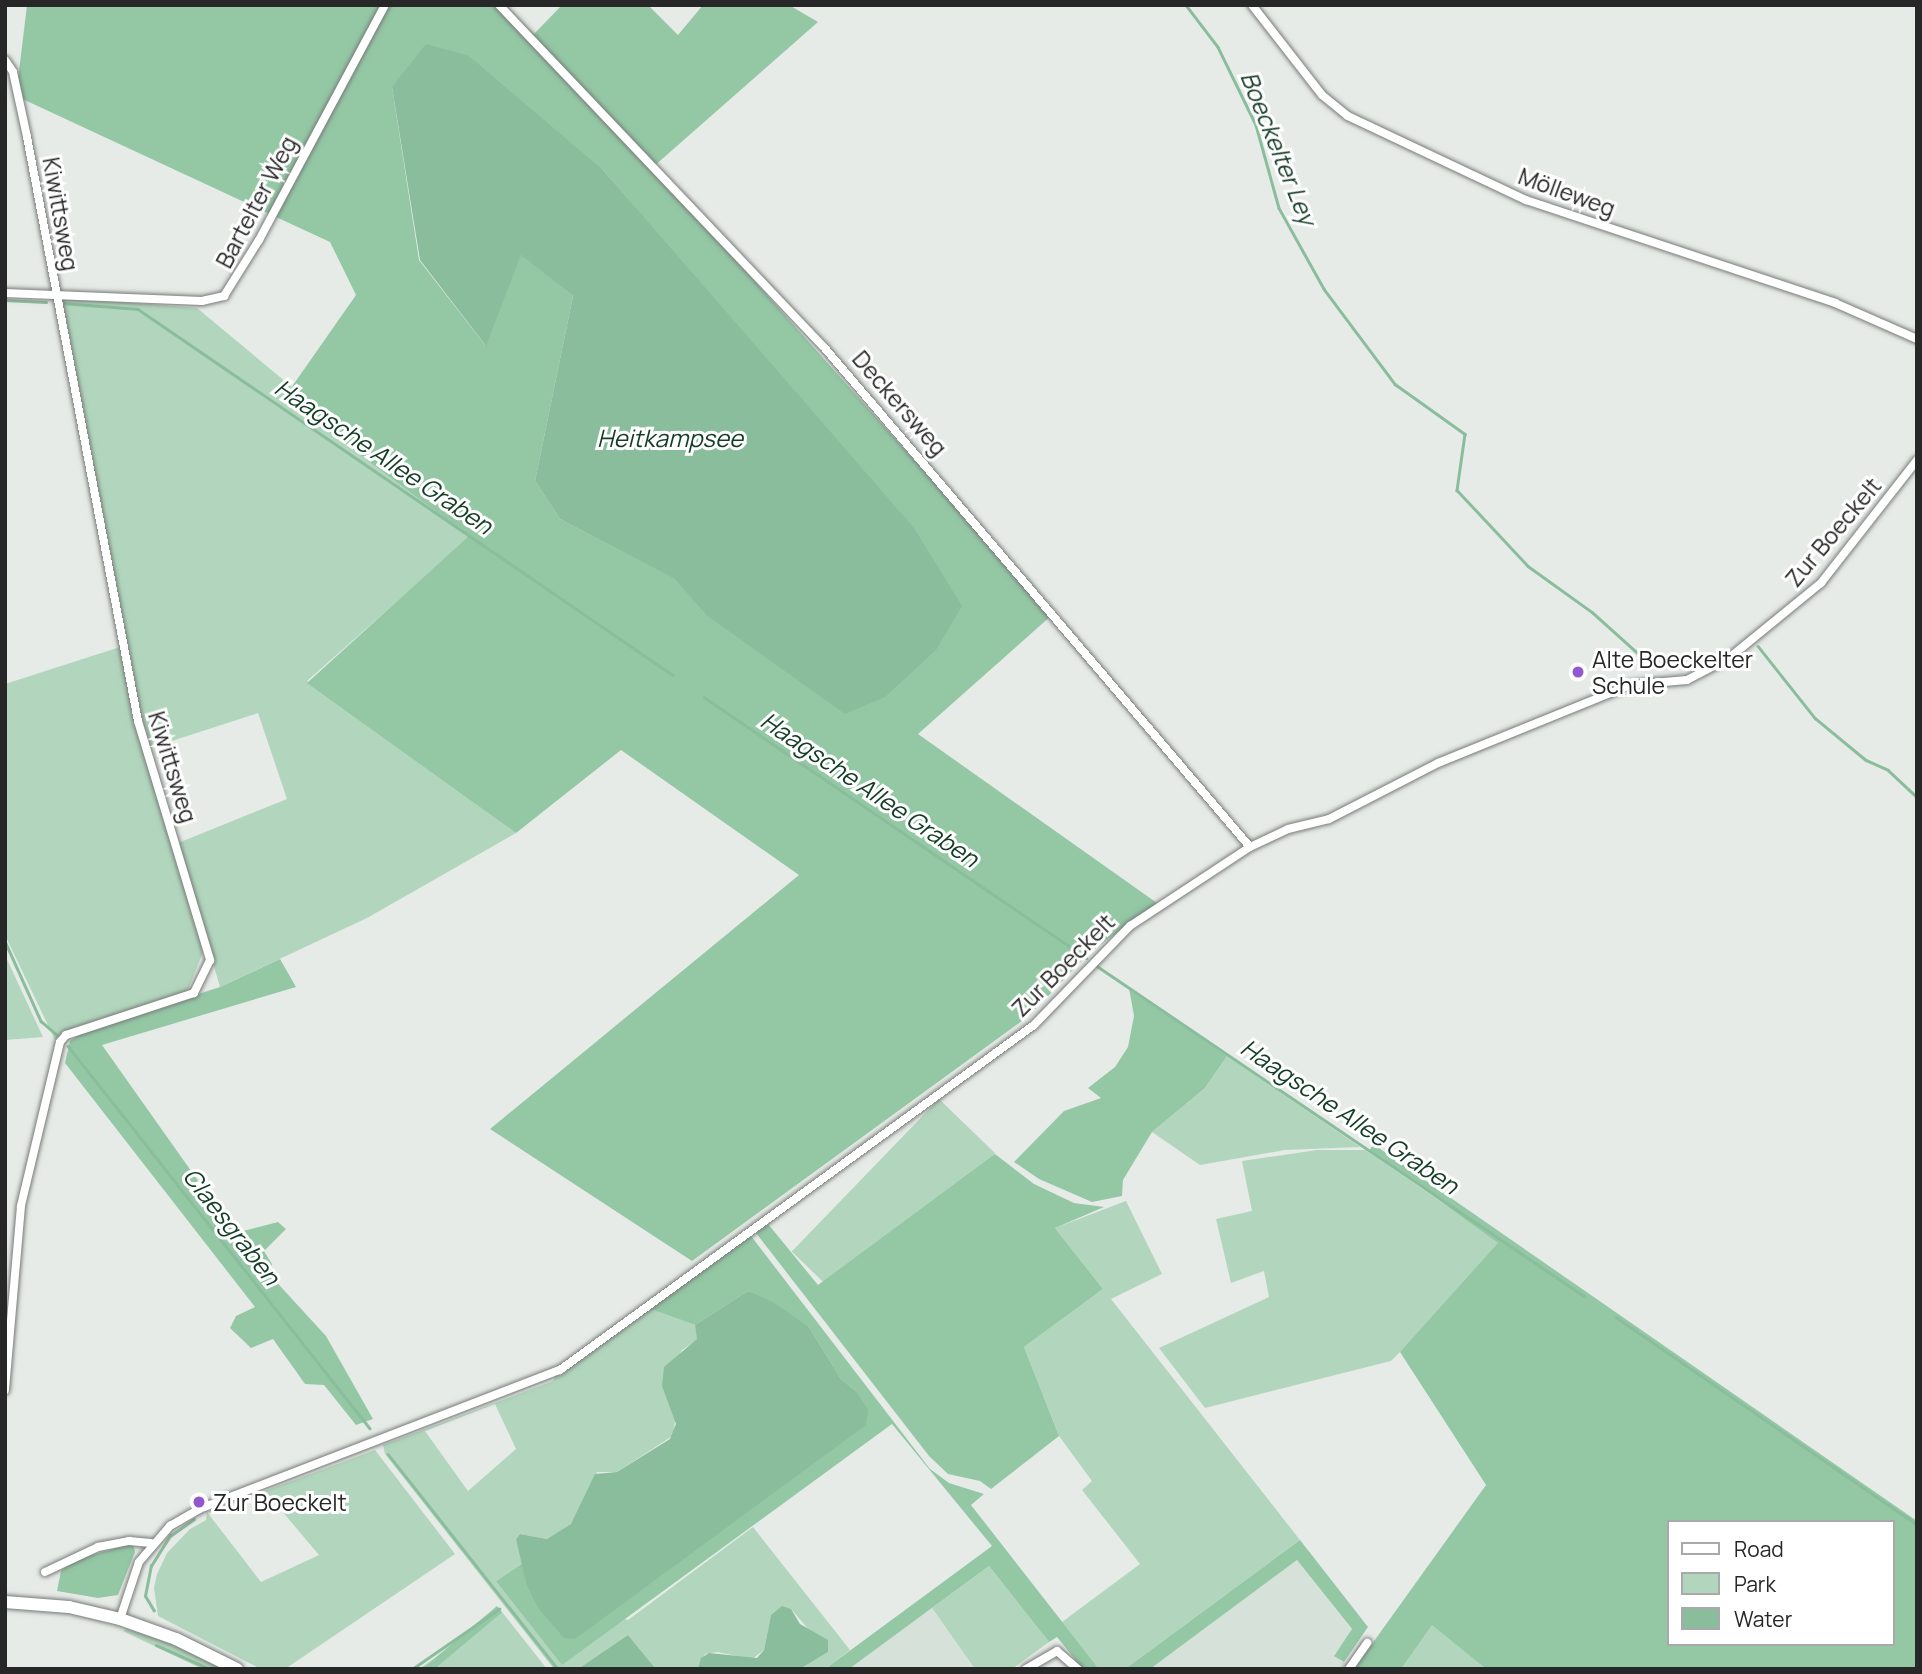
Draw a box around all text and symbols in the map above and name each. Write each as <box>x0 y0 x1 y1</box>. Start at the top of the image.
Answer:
water label: Boeckelter Ley <box>1235 67 1323 229</box>
street label: Bartelter Weg <box>210 132 302 272</box>
street label: Kiwittsweg <box>37 155 85 273</box>
street label: Mölleweg <box>1515 162 1619 222</box>
street label: Deckersweg <box>847 345 953 461</box>
water label: Haagsche Allee Graben <box>270 372 498 540</box>
water label: Heitkampsee <box>597 424 743 452</box>
street label: Zur Boeckelt <box>1779 472 1887 592</box>
place label: Alte Boeckelter Schule <box>1592 645 1753 699</box>
marker: Alte Boeckelter Schule <box>1570 664 1586 680</box>
water label: Haagsche Allee Graben <box>756 705 984 873</box>
street label: Kiwittsweg <box>143 708 203 826</box>
street label: Zur Boeckelt <box>1006 908 1120 1022</box>
water label: Haagsche Allee Graben <box>1236 1032 1464 1200</box>
water label: Claesgraben <box>177 1162 287 1290</box>
place label: Zur Boeckelt <box>213 1488 347 1516</box>
marker: Zur Boeckelt <box>191 1494 207 1510</box>
legend <box>1666 1520 1894 1646</box>
text: Road <box>1734 1535 1784 1563</box>
text: Park <box>1734 1570 1776 1598</box>
text: Water <box>1734 1605 1792 1633</box>

